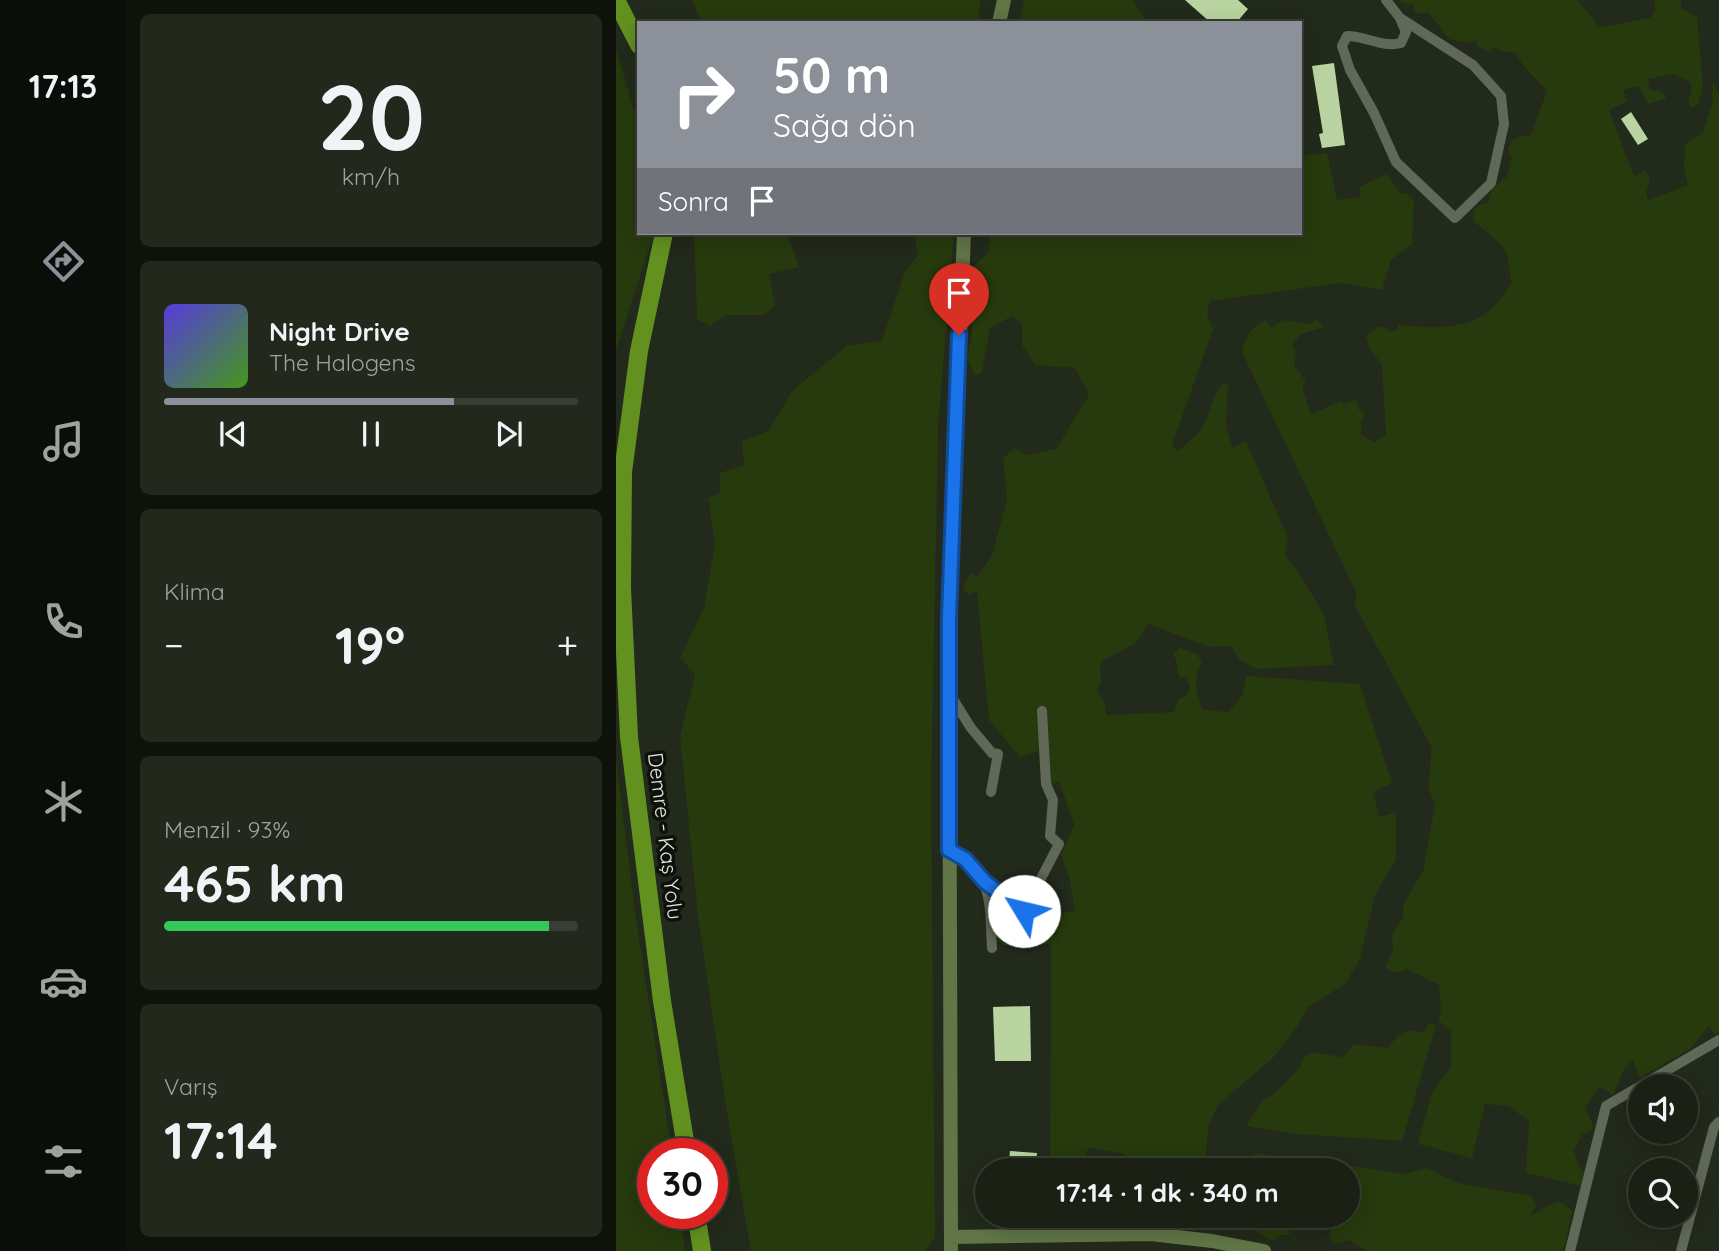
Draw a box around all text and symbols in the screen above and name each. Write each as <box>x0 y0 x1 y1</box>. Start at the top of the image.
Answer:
text: 50 m <box>773 44 890 105</box>
icon: right <box>658 49 749 140</box>
text: 20 <box>317 59 425 173</box>
text: 17:13 <box>29 66 97 106</box>
text: Sağa dön <box>773 105 916 145</box>
text: km/h <box>342 162 400 191</box>
icon: arrive <box>743 182 781 220</box>
text: Sonra <box>658 185 729 218</box>
icon: directions <box>39 237 88 286</box>
pin <box>929 263 989 335</box>
icon: arrive <box>940 274 978 312</box>
text: Night Drive <box>269 315 410 348</box>
text: The Halogens <box>269 348 416 377</box>
icon: previous <box>214 415 252 453</box>
icon: pause <box>352 415 390 453</box>
icon: next <box>490 415 528 453</box>
icon: music <box>39 417 88 466</box>
text: Klima <box>164 577 225 606</box>
icon: phone <box>39 597 88 646</box>
text: 19° <box>335 612 405 677</box>
text: − <box>164 621 184 669</box>
text: + <box>557 621 578 669</box>
street label: Demre - Kaş Yolu <box>643 751 689 921</box>
icon: climate <box>39 777 88 826</box>
text: Menzil · 93% <box>164 815 290 844</box>
text: 465 km <box>164 850 345 915</box>
position arrow <box>987 874 1061 948</box>
icon: car <box>39 957 88 1006</box>
text: Varış <box>164 1072 218 1101</box>
map controls <box>1628 1074 1698 1228</box>
button: sound <box>1628 1074 1698 1144</box>
text: 17:14 <box>164 1107 278 1172</box>
icon: filters <box>39 1137 88 1186</box>
speed limit sign: 30 <box>637 1138 728 1229</box>
button: search <box>1628 1158 1698 1228</box>
text: 17:14 · 1 dk · 340 m <box>1056 1176 1279 1209</box>

